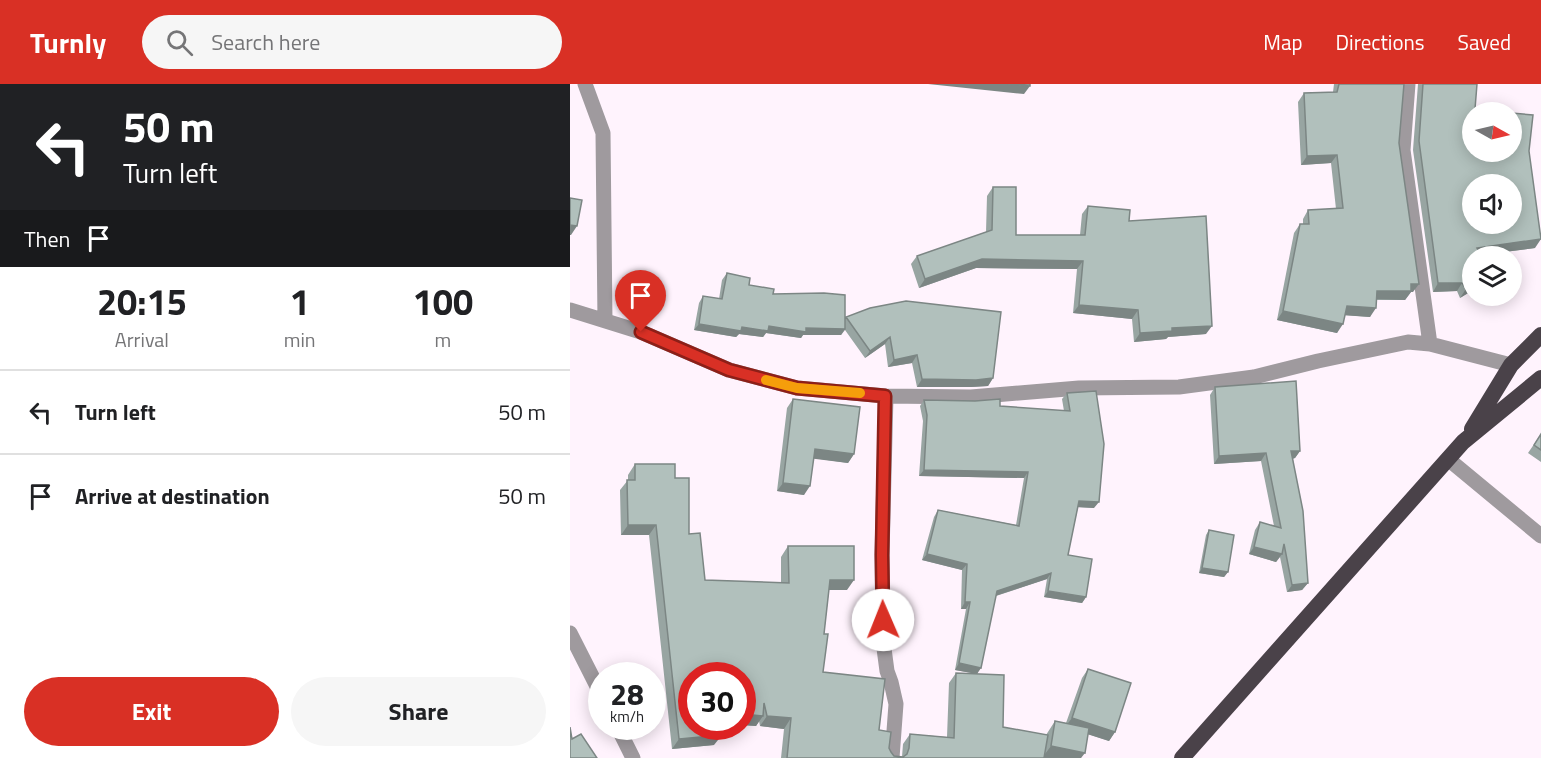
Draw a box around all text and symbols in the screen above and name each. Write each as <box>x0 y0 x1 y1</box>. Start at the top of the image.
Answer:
search box <box>142 15 562 69</box>
text: Turnly <box>30 21 106 64</box>
text: Search here <box>211 25 320 59</box>
icon: search <box>163 26 196 59</box>
text: Map <box>1263 26 1303 58</box>
text: Directions <box>1336 26 1425 58</box>
text: Saved <box>1458 26 1511 58</box>
text: 50 m <box>123 94 215 158</box>
north arrow <box>1462 102 1522 162</box>
map controls <box>1462 102 1522 306</box>
icon: left <box>24 108 102 186</box>
text: Turn left <box>123 152 217 193</box>
button: sound <box>1462 174 1522 234</box>
text: Then <box>24 222 70 256</box>
icon: arrive <box>82 222 115 255</box>
button: layers <box>1462 246 1522 306</box>
pin <box>615 270 666 332</box>
text: 20:15 <box>97 274 187 329</box>
text: 1 <box>290 274 310 329</box>
text: 100 <box>413 274 473 329</box>
icon: arrive <box>624 279 657 312</box>
text: Arrival <box>115 324 169 355</box>
text: min <box>284 324 316 355</box>
text: m <box>434 324 451 355</box>
text: Turn left <box>75 395 156 429</box>
text: 50 m <box>498 395 546 429</box>
icon: left <box>24 396 57 429</box>
text: Arrive at destination <box>75 479 270 513</box>
text: 50 m <box>498 479 546 513</box>
icon: arrive <box>24 480 57 513</box>
position arrow <box>851 588 915 652</box>
speed limit sign: 30 <box>678 662 756 740</box>
text: 28 <box>610 671 644 717</box>
button: Exit <box>24 677 279 746</box>
button: Share <box>291 677 546 746</box>
text: km/h <box>610 705 644 728</box>

